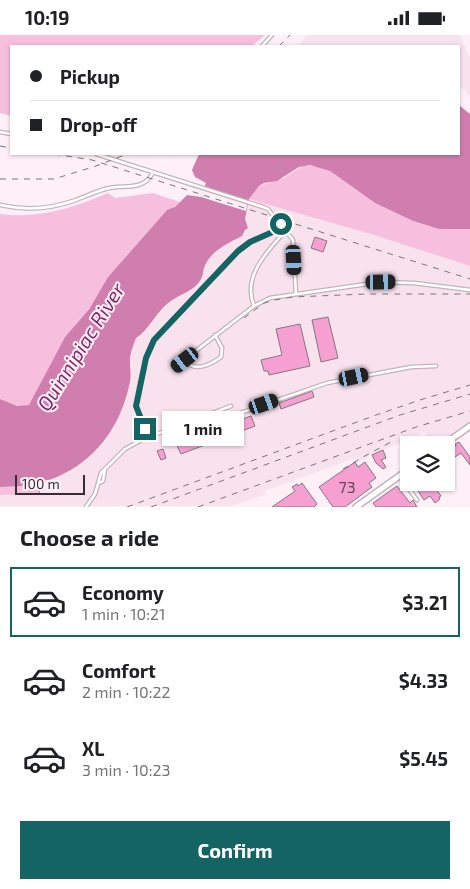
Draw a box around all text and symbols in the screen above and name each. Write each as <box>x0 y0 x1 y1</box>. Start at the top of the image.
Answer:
text: 10:19 <box>25 6 70 29</box>
text: Pickup <box>60 65 120 88</box>
text: Drop-off <box>60 113 137 136</box>
route start <box>270 213 292 235</box>
car <box>285 245 302 275</box>
car <box>365 274 396 290</box>
water label: Quinnipiac River <box>31 277 130 415</box>
car <box>168 345 201 375</box>
car <box>337 367 370 387</box>
car <box>247 392 280 416</box>
callout: 1 min <box>162 411 245 447</box>
route end <box>134 418 156 440</box>
text: 1 min <box>184 419 222 438</box>
map controls <box>400 436 455 491</box>
button: layers <box>400 436 455 491</box>
scale bar <box>15 472 85 495</box>
text: 100 m <box>22 475 60 492</box>
house number: 73 <box>338 477 356 496</box>
text: Choose a ride <box>20 524 159 550</box>
icon: car <box>22 580 67 625</box>
text: Economy <box>82 581 164 604</box>
text: $3.21 <box>402 591 448 614</box>
text: 1 min · 10:21 <box>82 604 165 623</box>
icon: car <box>22 658 67 703</box>
text: Comfort <box>82 659 156 682</box>
text: $4.33 <box>399 669 448 692</box>
text: 2 min · 10:22 <box>82 682 171 701</box>
icon: car <box>22 736 67 781</box>
text: XL <box>82 737 104 760</box>
text: $5.45 <box>399 747 448 770</box>
text: 3 min · 10:23 <box>82 760 170 779</box>
button: Confirm <box>20 821 450 879</box>

